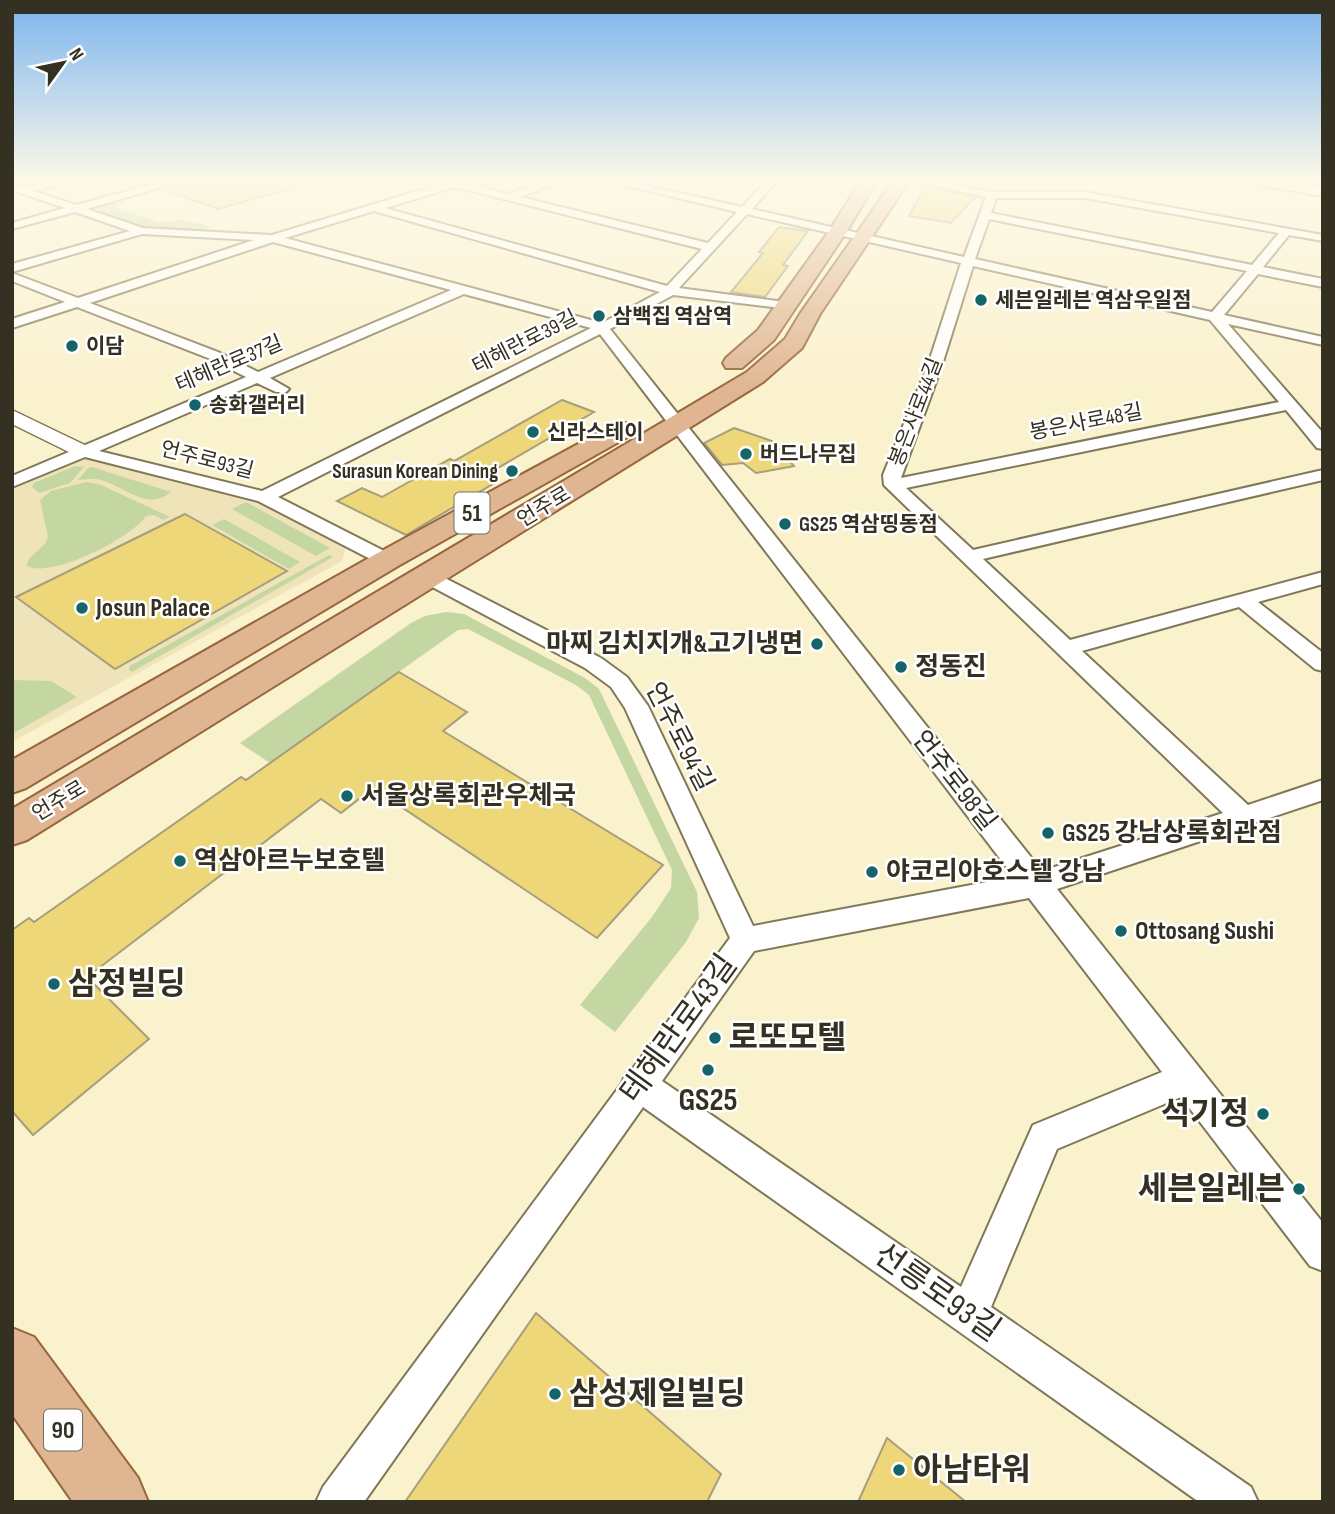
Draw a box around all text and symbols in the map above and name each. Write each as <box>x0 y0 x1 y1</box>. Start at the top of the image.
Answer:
north arrow <box>28 28 98 98</box>
text: N <box>64 44 88 65</box>
place label: 세븐일레븐 역삼우일점 <box>995 288 1191 313</box>
marker: 세븐일레븐 역삼우일점 <box>973 292 989 308</box>
place label: 삼백집 역삼역 <box>613 304 732 329</box>
street label: 테헤란로39길 <box>468 305 582 379</box>
marker: 삼백집 역삼역 <box>591 308 607 324</box>
street label: 테헤란로37길 <box>172 330 286 398</box>
place label: 이담 <box>86 334 125 359</box>
marker: 이담 <box>64 338 80 354</box>
street label: 봉은사로44길 <box>884 354 948 470</box>
place label: 송화갤러리 <box>209 393 306 418</box>
marker: 송화갤러리 <box>187 397 203 413</box>
street label: 봉은사로48길 <box>1027 399 1145 445</box>
place label: 신라스테이 <box>547 420 644 445</box>
marker: 신라스테이 <box>525 424 541 440</box>
street label: 언주로93길 <box>158 436 256 484</box>
place label: 버드나무집 <box>760 442 857 467</box>
marker: 버드나무집 <box>738 446 754 462</box>
place label: Surasun Korean Dining <box>332 459 498 484</box>
marker: Surasun Korean Dining <box>504 463 520 479</box>
street label: 언주로 <box>513 481 575 533</box>
road number: 51 <box>454 492 490 534</box>
place label: GS25 역삼띵동점 <box>799 512 938 537</box>
marker: GS25 역삼띵동점 <box>777 516 793 532</box>
place label: Josun Palace <box>95 593 210 624</box>
marker: Josun Palace <box>74 600 90 616</box>
place label: 마찌 김치지개&고기냉면 <box>546 629 803 660</box>
marker: 마찌 김치지개&고기냉면 <box>809 636 825 652</box>
place label: 정동진 <box>915 652 987 683</box>
marker: 정동진 <box>893 659 909 675</box>
street label: 언주로94길 <box>638 677 720 797</box>
street label: 언주로98길 <box>905 725 1003 837</box>
street label: 언주로 <box>28 775 90 827</box>
place label: 서울상록회관우체국 <box>361 781 576 812</box>
marker: 서울상록회관우체국 <box>339 788 355 804</box>
place label: GS25 강남상록회관점 <box>1062 818 1282 849</box>
marker: GS25 강남상록회관점 <box>1040 825 1056 841</box>
place label: 역삼아르누보호텔 <box>194 846 385 877</box>
marker: 역삼아르누보호텔 <box>172 853 188 869</box>
place label: 야코리아호스텔 강남 <box>886 857 1105 888</box>
marker: 야코리아호스텔 강남 <box>864 864 880 880</box>
place label: Ottosang Sushi <box>1135 916 1274 947</box>
marker: Ottosang Sushi <box>1113 923 1129 939</box>
street label: 테헤란로43길 <box>612 947 746 1111</box>
place label: 삼정빌딩 <box>68 965 186 1004</box>
marker: 삼정빌딩 <box>46 976 62 992</box>
place label: 로또모텔 <box>729 1019 847 1058</box>
marker: 로또모텔 <box>707 1030 723 1046</box>
marker: GS25 <box>700 1062 716 1078</box>
place label: GS25 <box>678 1081 738 1120</box>
place label: 석기정 <box>1161 1095 1249 1134</box>
marker: 석기정 <box>1255 1106 1271 1122</box>
place label: 세븐일레븐 <box>1138 1170 1285 1209</box>
marker: 세븐일레븐 <box>1291 1181 1307 1197</box>
street label: 선릉로93길 <box>866 1235 1008 1351</box>
place label: 삼성제일빌딩 <box>569 1375 746 1414</box>
marker: 삼성제일빌딩 <box>547 1386 563 1402</box>
road number: 90 <box>44 1410 82 1450</box>
place label: 아남타워 <box>913 1451 1031 1490</box>
marker: 아남타워 <box>891 1462 907 1478</box>

